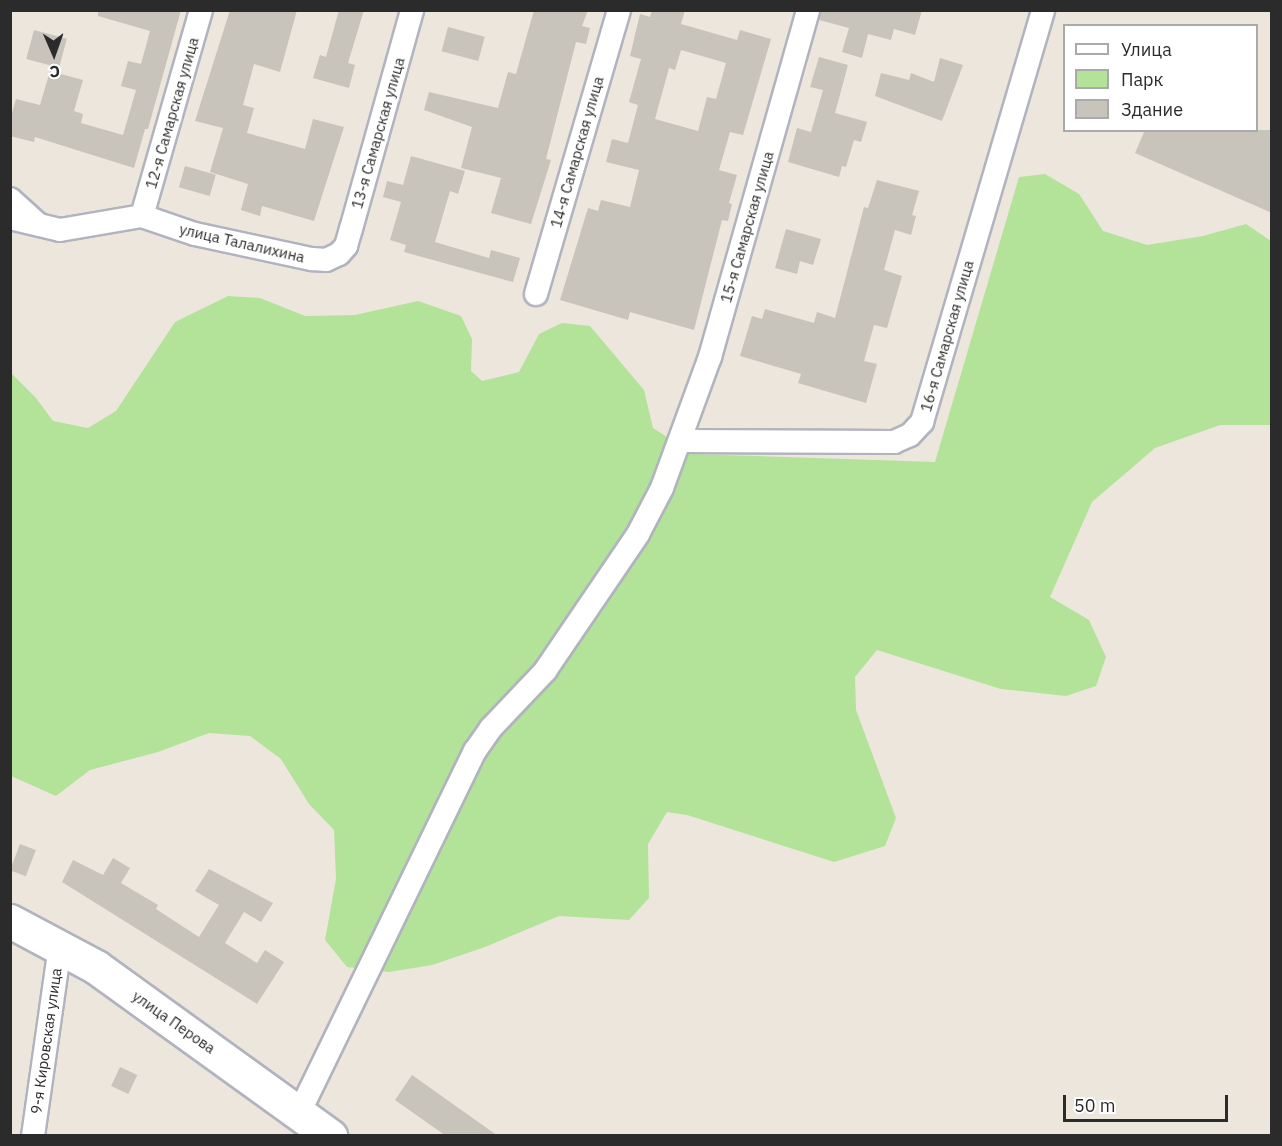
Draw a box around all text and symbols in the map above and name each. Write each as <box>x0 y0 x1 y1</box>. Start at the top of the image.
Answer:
north arrow <box>24 24 84 84</box>
legend <box>1063 24 1258 132</box>
street label: 12-я Самарская улица <box>142 35 202 191</box>
text: Улица <box>1121 38 1172 61</box>
street label: 13-я Самарская улица <box>348 55 408 211</box>
text: С <box>49 62 60 82</box>
text: Парк <box>1121 68 1163 91</box>
street label: 14-я Самарская улица <box>547 74 607 230</box>
text: Здание <box>1121 98 1183 121</box>
street label: 15-я Самарская улица <box>717 149 777 305</box>
street label: улица Талалихина <box>178 220 306 266</box>
street label: 16-я Самарская улица <box>917 258 977 414</box>
street label: 9-я Кировская улица <box>27 967 65 1115</box>
street label: улица Перова <box>129 987 219 1057</box>
scale bar <box>1066 1083 1231 1121</box>
text: 50 m <box>1074 1094 1116 1117</box>

